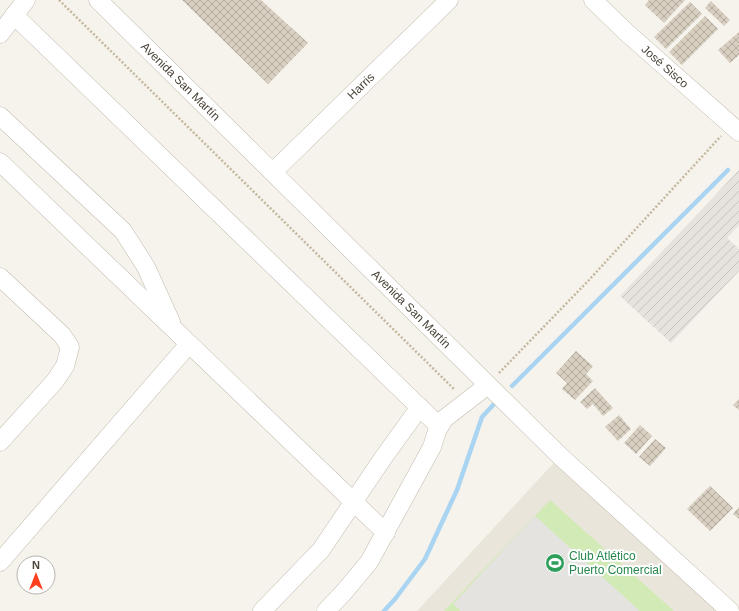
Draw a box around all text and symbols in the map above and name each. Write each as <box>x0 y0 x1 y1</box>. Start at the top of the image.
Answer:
street label: Avenida San Martín <box>138 39 223 123</box>
street label: José Sisco <box>639 42 692 91</box>
street label: Harris <box>345 70 377 102</box>
street label: Avenida San Martín <box>369 267 454 351</box>
place label: Club Atlético Puerto Comercial <box>569 549 662 577</box>
sports icon: Club Atlético Puerto Comercial <box>544 552 566 574</box>
north arrow <box>16 555 56 595</box>
text: N <box>32 559 40 571</box>

